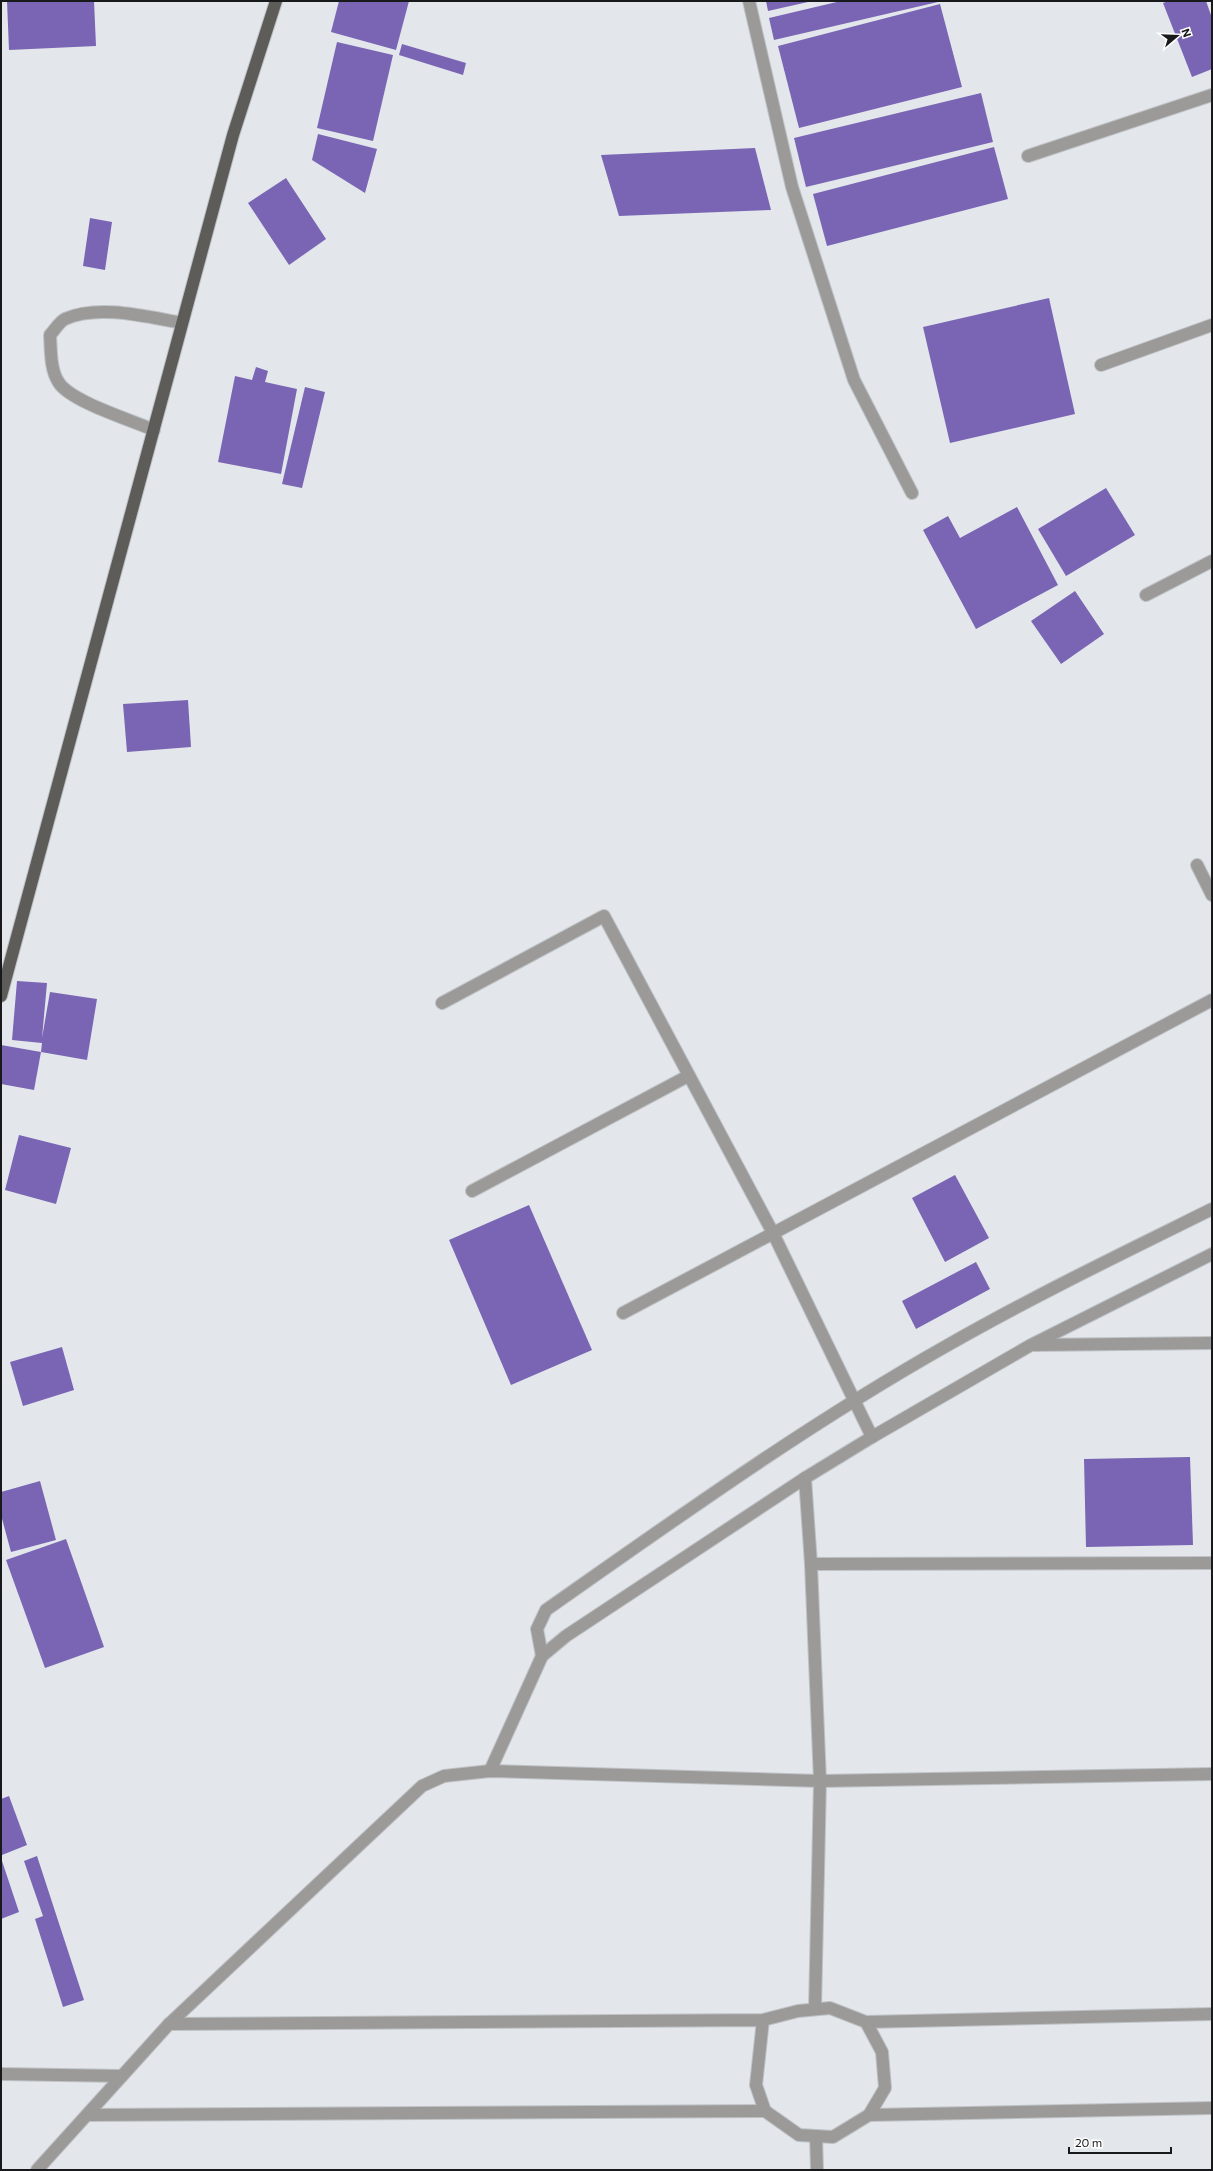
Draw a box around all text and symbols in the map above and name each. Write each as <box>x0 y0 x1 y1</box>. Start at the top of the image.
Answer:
north arrow <box>1157 16 1197 56</box>
text: N <box>1179 27 1194 39</box>
scale bar <box>1069 2129 1171 2155</box>
text: 20 m <box>1075 2135 1102 2149</box>

